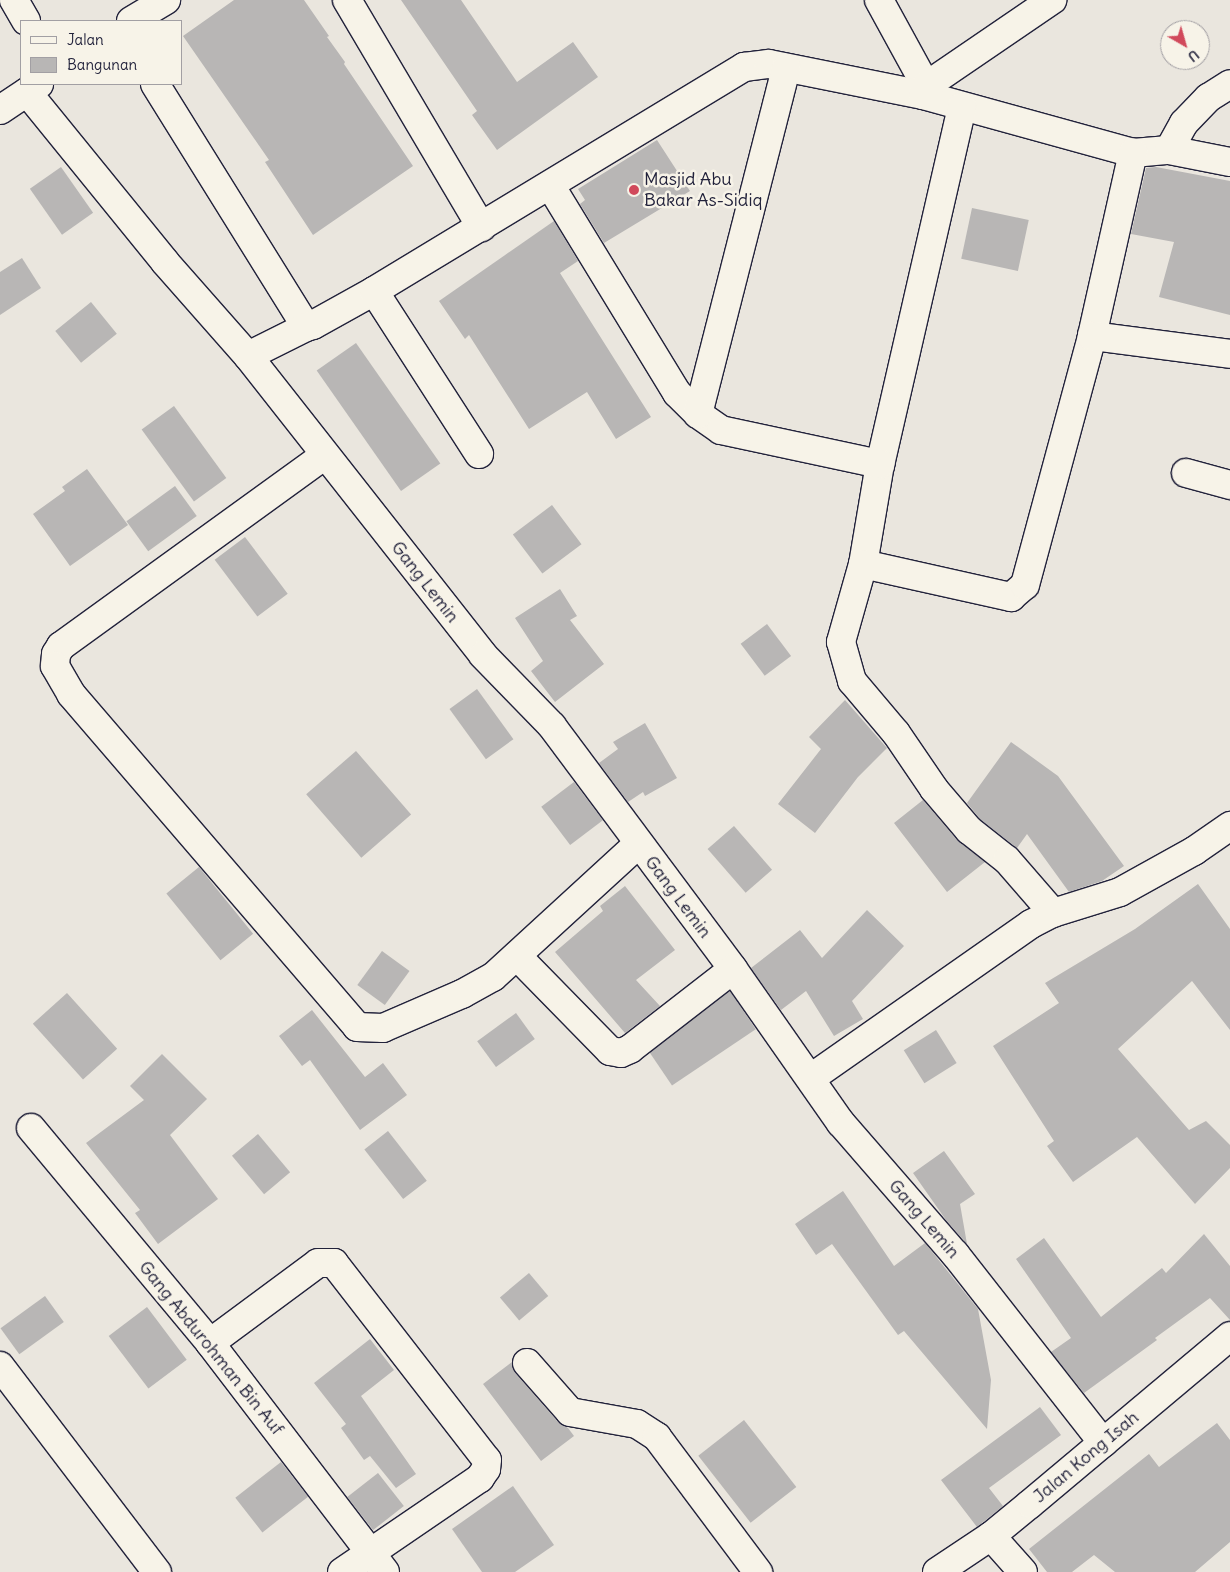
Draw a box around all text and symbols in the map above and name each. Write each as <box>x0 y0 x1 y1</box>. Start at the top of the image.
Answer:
legend <box>20 20 182 85</box>
north arrow <box>1160 20 1210 70</box>
text: Jalan <box>67 30 104 49</box>
text: U <box>1184 46 1203 66</box>
text: Bangunan <box>67 55 137 74</box>
place label: Masjid Abu Bakar As-Sidiq <box>644 169 762 212</box>
marker: Masjid Abu Bakar As-Sidiq <box>628 184 640 196</box>
street label: Gang Lemin <box>387 537 463 627</box>
street label: Gang Lemin <box>640 852 716 942</box>
street label: Gang Lemin <box>884 1175 964 1263</box>
street label: Gang Abdurohman Bin Auf <box>134 1257 288 1439</box>
street label: Jalan Kong Isah <box>1029 1407 1143 1507</box>

